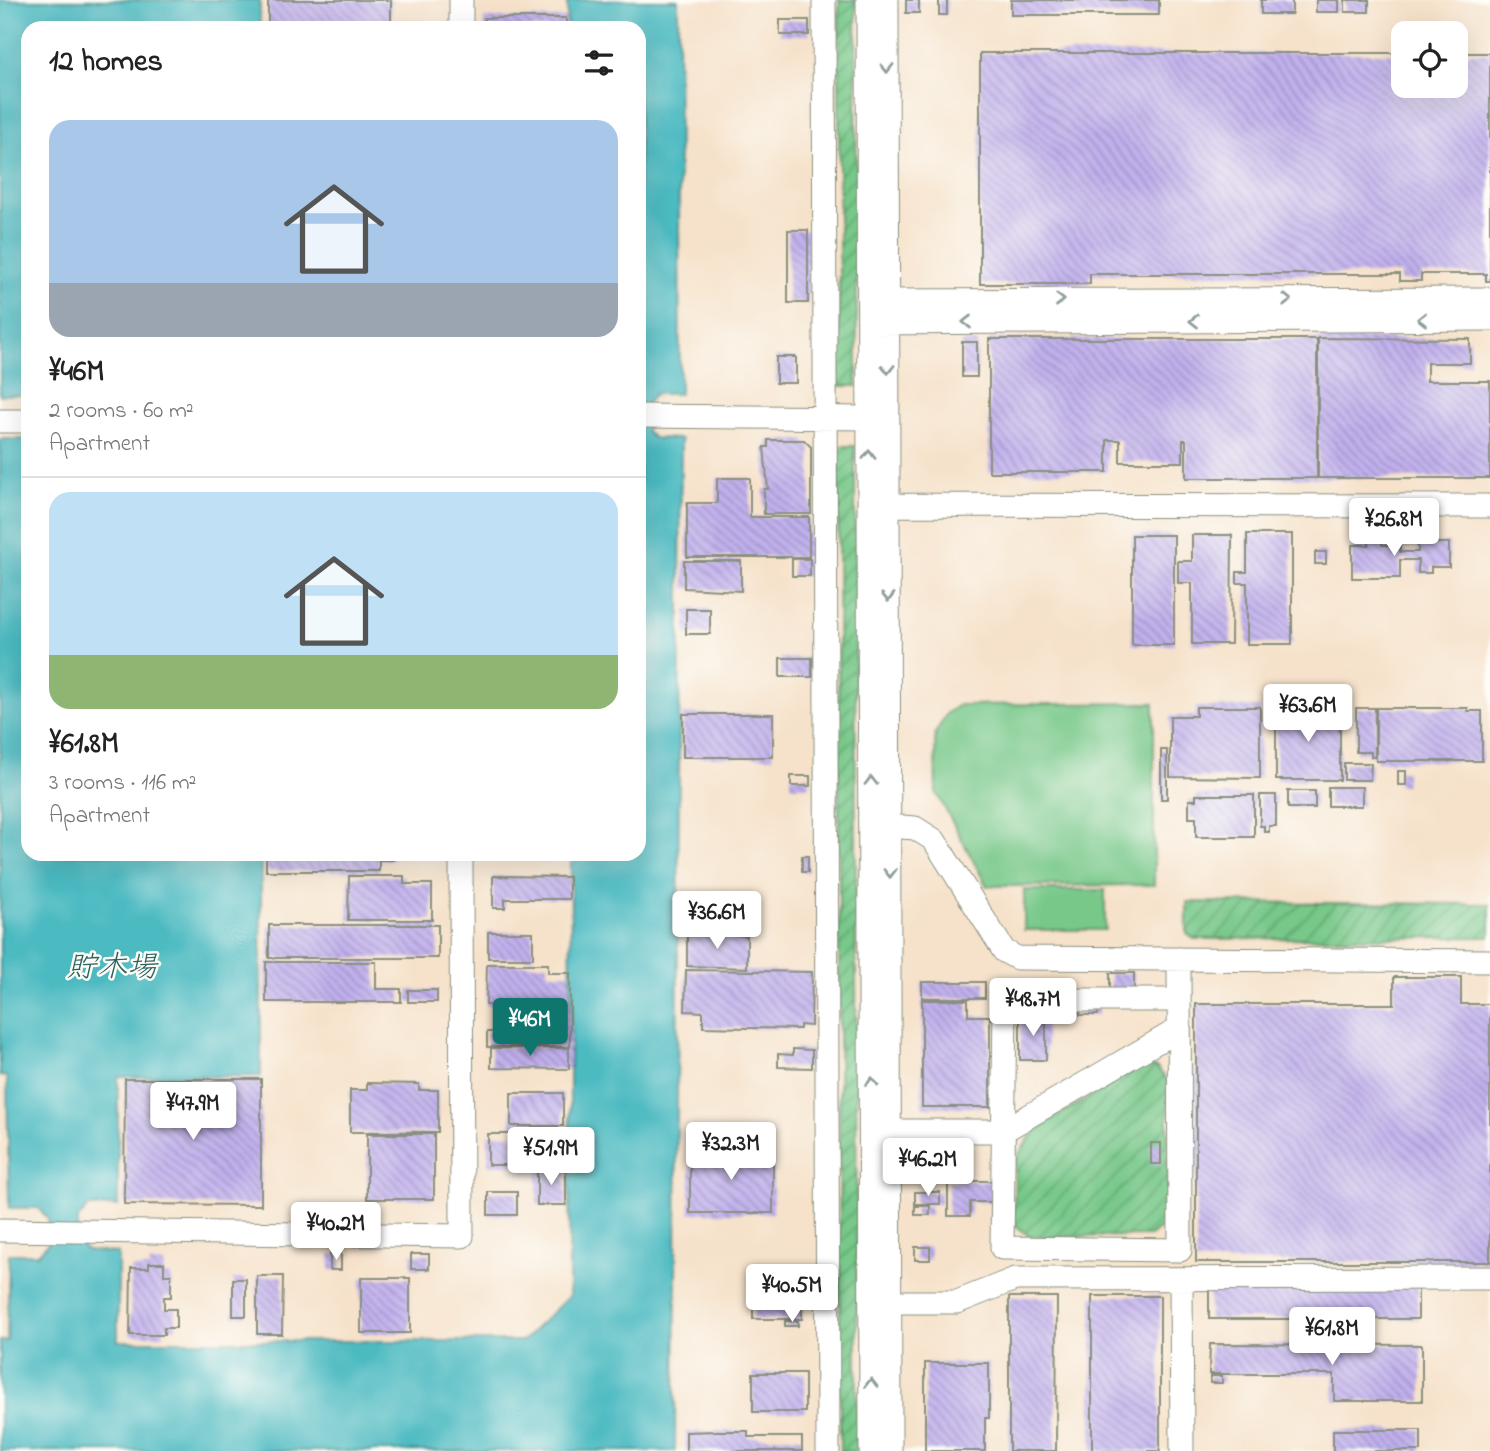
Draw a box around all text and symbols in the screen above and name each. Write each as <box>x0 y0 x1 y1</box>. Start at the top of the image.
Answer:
map controls <box>1391 21 1468 98</box>
button: locate <box>1391 21 1468 98</box>
text: 12 homes <box>49 41 163 85</box>
icon: filters <box>580 44 618 82</box>
one-way arrow <box>879 63 895 74</box>
icon: home <box>271 166 397 292</box>
one-way arrow <box>1055 292 1065 308</box>
one-way arrow <box>1282 292 1293 308</box>
one-way arrow <box>1416 311 1427 327</box>
one-way arrow <box>1189 313 1199 329</box>
one-way arrow <box>961 314 972 330</box>
text: ¥46M <box>49 351 104 395</box>
one-way arrow <box>880 364 896 375</box>
text: 2 rooms · 60 m² <box>49 395 194 428</box>
text: Apartment <box>49 428 150 461</box>
one-way arrow <box>862 450 877 461</box>
pin: ¥26.8M <box>1337 498 1451 558</box>
text: ¥26.8M <box>1365 504 1423 537</box>
icon: home <box>271 538 397 664</box>
one-way arrow <box>880 592 896 602</box>
pin: ¥63.6M <box>1251 684 1365 744</box>
text: ¥63.6M <box>1279 690 1337 723</box>
text: ¥61.8M <box>49 723 119 767</box>
text: 3 rooms · 116 m² <box>49 767 196 800</box>
one-way arrow <box>863 775 879 786</box>
text: Apartment <box>49 800 150 833</box>
one-way arrow <box>882 868 898 879</box>
pin: ¥36.6M <box>660 892 774 951</box>
text: ¥36.6M <box>688 897 746 930</box>
water label: 貯木場 <box>67 947 159 991</box>
pin: ¥48.7M <box>976 978 1090 1038</box>
text: ¥48.7M <box>1005 984 1061 1017</box>
pin: ¥46M <box>489 998 571 1058</box>
text: ¥46M <box>509 1004 551 1037</box>
one-way arrow <box>864 1076 880 1087</box>
pin: ¥47.9M <box>136 1082 250 1142</box>
text: ¥47.9M <box>166 1088 220 1121</box>
pin: ¥32.3M <box>674 1122 788 1182</box>
pin: ¥51.9M <box>494 1128 608 1187</box>
text: ¥32.3M <box>702 1128 760 1161</box>
text: ¥51.9M <box>523 1133 579 1166</box>
pin: ¥46.2M <box>871 1138 985 1198</box>
text: ¥46.2M <box>899 1144 957 1177</box>
pin: ¥40.2M <box>279 1202 393 1262</box>
text: ¥40.2M <box>307 1208 365 1241</box>
pin: ¥40.5M <box>735 1264 849 1324</box>
text: ¥40.5M <box>762 1270 822 1303</box>
pin: ¥61.8M <box>1275 1308 1389 1367</box>
text: ¥61.8M <box>1305 1313 1359 1346</box>
one-way arrow <box>863 1377 879 1388</box>

